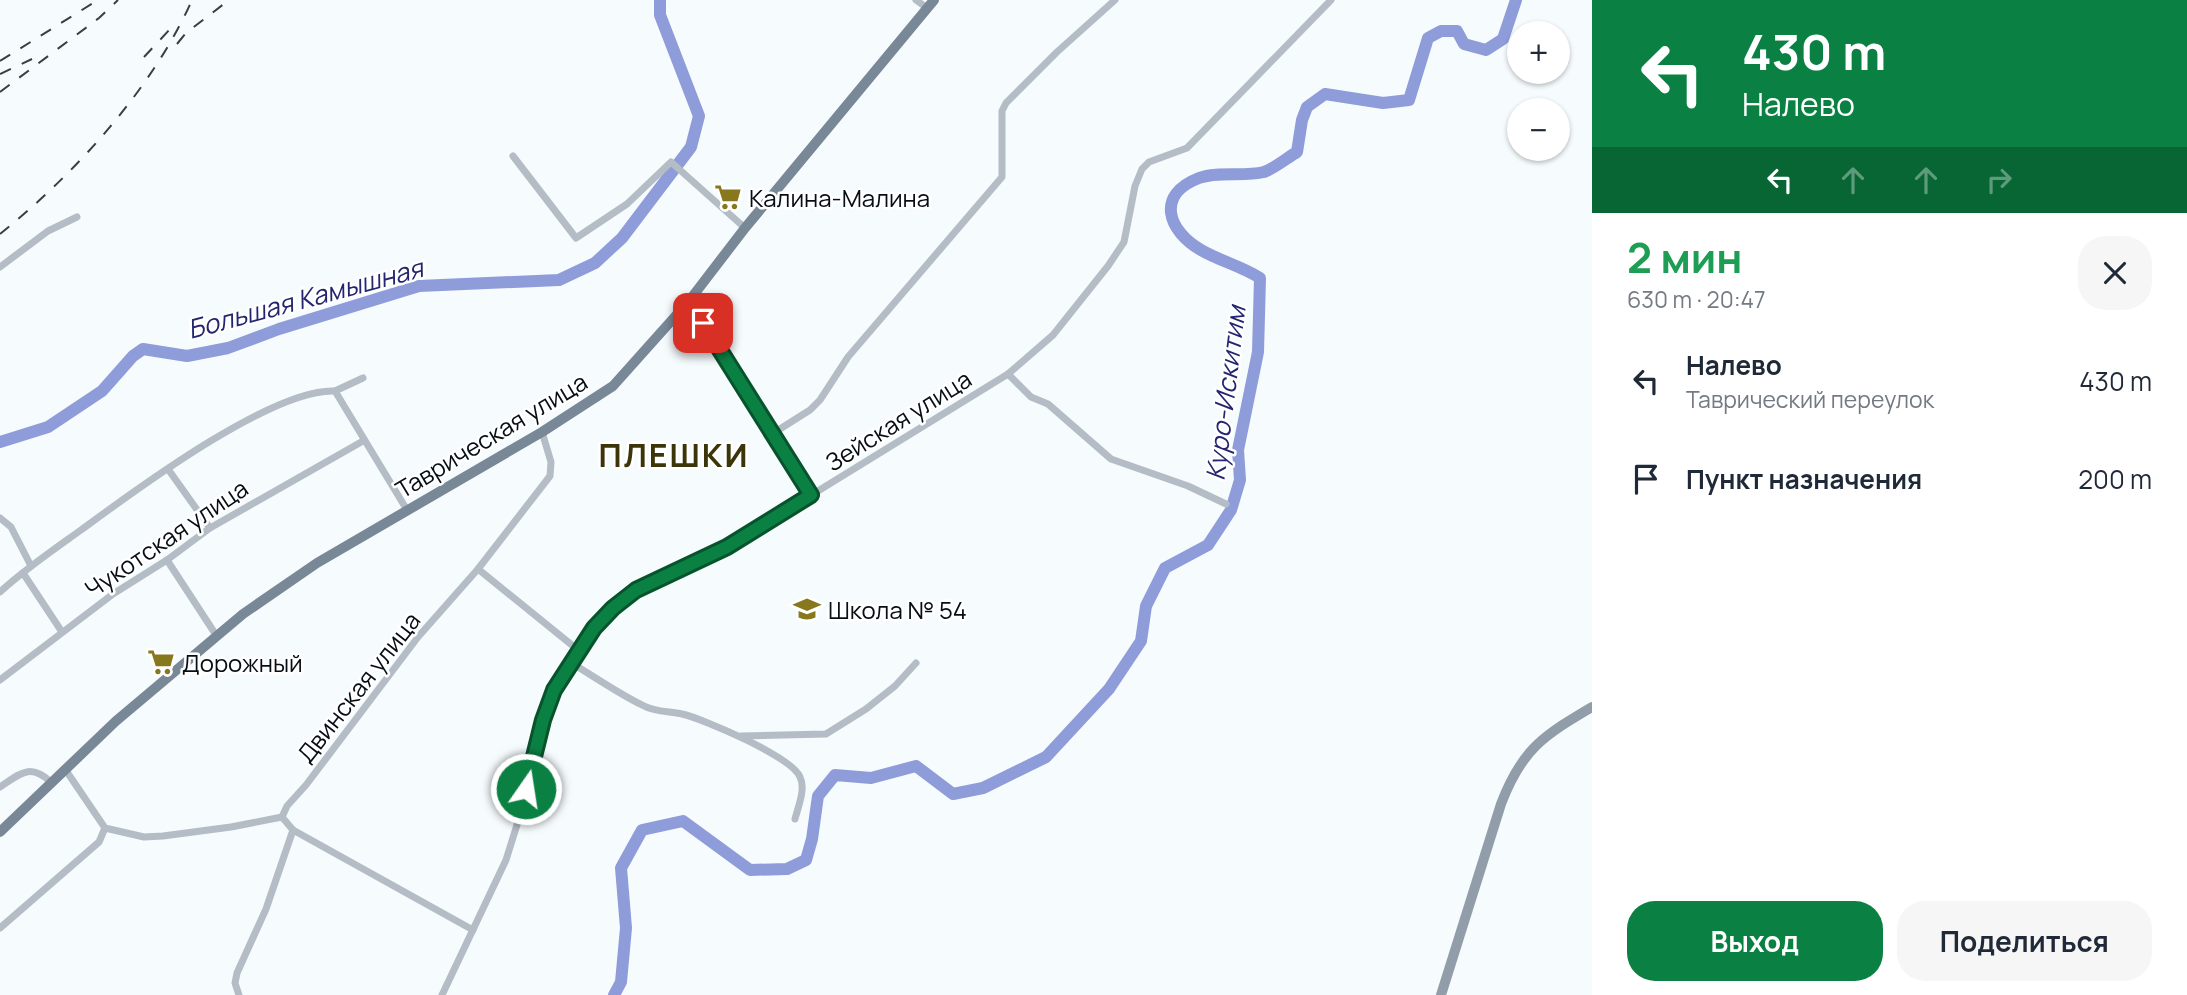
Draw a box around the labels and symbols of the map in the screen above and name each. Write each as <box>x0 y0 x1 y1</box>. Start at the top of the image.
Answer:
place label: Калина-Малина <box>749 181 930 214</box>
supermarket icon: Калина-Малина <box>713 182 743 212</box>
water label: Большая Камышная <box>183 249 429 347</box>
pin <box>673 293 733 353</box>
water label: Куро-Искитим <box>1196 302 1254 482</box>
street label: Зейская улица <box>819 362 977 478</box>
street label: Таврическая улица <box>389 365 593 505</box>
district label: ПЛЕШКИ <box>599 433 749 477</box>
street label: Чукотская улица <box>78 471 254 605</box>
place label: Школа № 54 <box>828 593 967 626</box>
school or university icon: Школа № 54 <box>792 594 822 624</box>
street label: Двинская улица <box>289 605 427 769</box>
place label: Дорожный <box>182 646 303 679</box>
supermarket icon: Дорожный <box>146 647 176 677</box>
position arrow <box>489 752 563 826</box>

